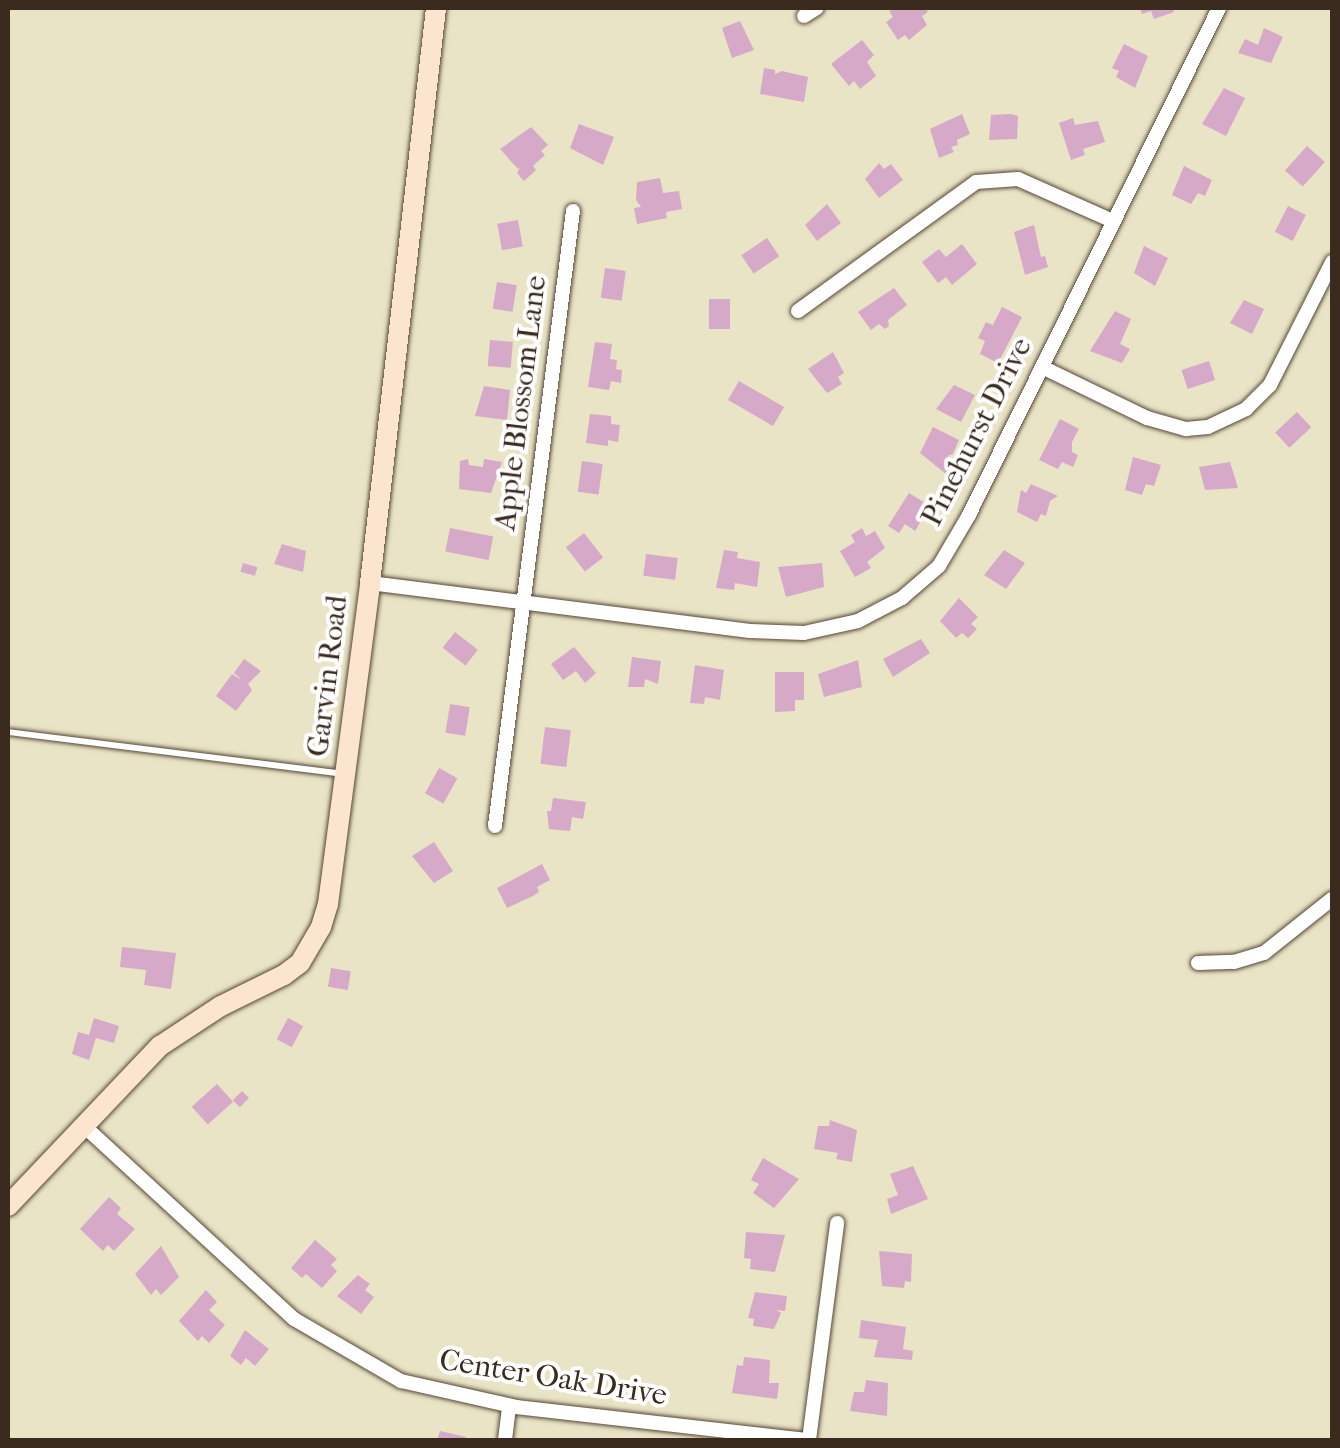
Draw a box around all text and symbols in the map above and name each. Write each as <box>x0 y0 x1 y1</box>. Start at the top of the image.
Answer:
street label: Apple Blossom Lane <box>487 273 555 533</box>
street label: Pinehurst Drive <box>914 332 1040 532</box>
street label: Garvin Road <box>300 593 356 759</box>
street label: Center Oak Drive <box>437 1342 669 1414</box>

